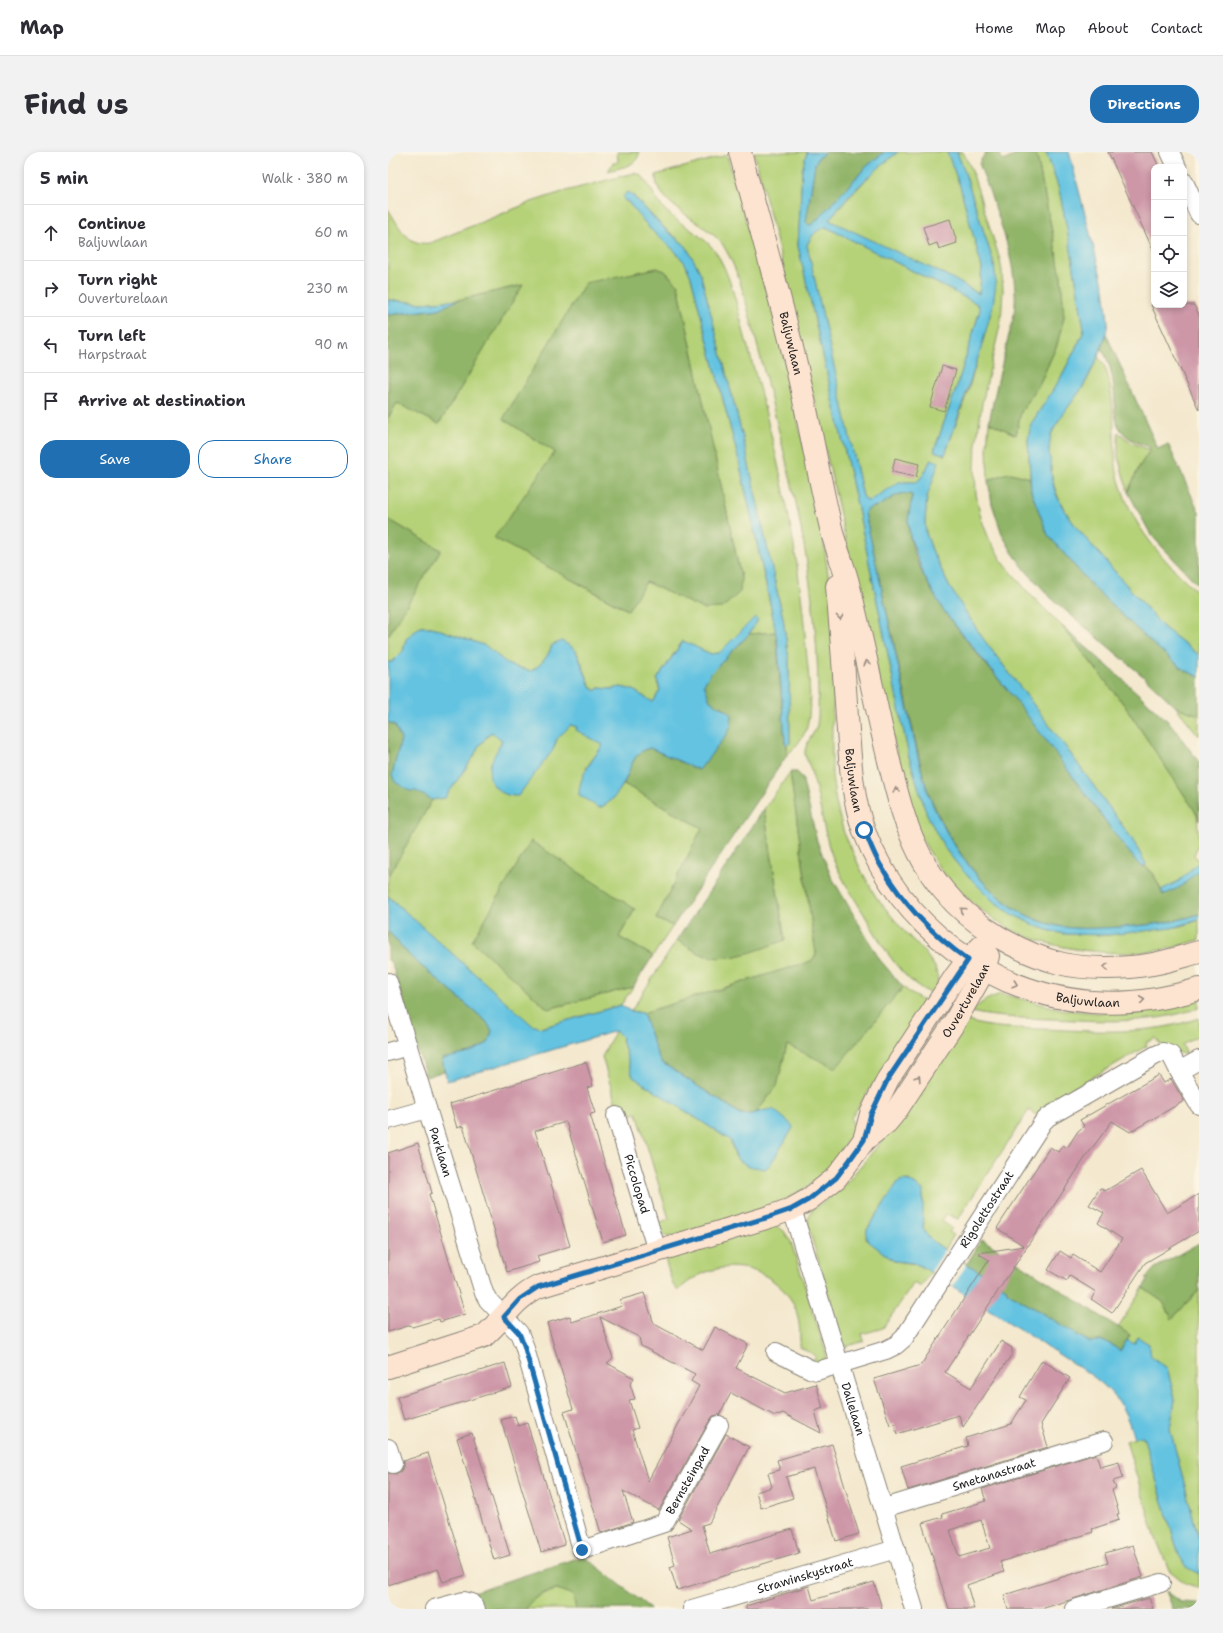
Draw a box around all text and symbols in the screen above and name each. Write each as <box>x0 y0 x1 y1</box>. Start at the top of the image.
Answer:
text: Map <box>20 15 64 40</box>
text: Home <box>975 19 1014 37</box>
text: Map <box>1036 19 1066 37</box>
text: About <box>1088 19 1129 37</box>
text: Contact <box>1151 19 1203 37</box>
text: Find us <box>24 85 129 123</box>
button: Directions <box>1090 85 1199 123</box>
map controls <box>1151 164 1187 308</box>
button: + <box>1151 164 1187 200</box>
text: 5 min <box>40 167 88 189</box>
text: Walk · 380 m <box>262 170 348 187</box>
button: − <box>1151 200 1187 236</box>
text: Continue <box>78 214 146 234</box>
icon: ahead <box>40 222 62 244</box>
text: 60 m <box>315 224 348 241</box>
text: Baljuwlaan <box>78 234 148 251</box>
button: locate <box>1151 236 1187 272</box>
text: Turn right <box>78 270 158 290</box>
button: layers <box>1151 272 1187 308</box>
icon: right <box>40 278 62 300</box>
text: 230 m <box>306 280 348 297</box>
text: Ouverturelaan <box>78 290 168 307</box>
street label: Baljuwlaan <box>775 310 806 376</box>
text: Turn left <box>78 326 146 346</box>
icon: left <box>40 334 62 356</box>
text: 90 m <box>314 336 348 353</box>
text: Harpstraat <box>78 346 147 363</box>
icon: arrive <box>40 390 62 412</box>
text: Arrive at destination <box>78 391 246 411</box>
button: Save <box>40 440 190 478</box>
button: Share <box>198 440 348 478</box>
one-way arrow <box>835 614 844 620</box>
one-way arrow <box>863 660 871 666</box>
street label: Baljuwlaan <box>841 748 866 814</box>
one-way arrow <box>892 787 901 794</box>
route start <box>855 821 873 839</box>
one-way arrow <box>960 907 968 915</box>
street label: Ouverturelaan <box>938 962 993 1041</box>
one-way arrow <box>1103 963 1109 972</box>
one-way arrow <box>1011 980 1018 988</box>
street label: Baljuwlaan <box>1054 989 1120 1011</box>
one-way arrow <box>1139 996 1146 1005</box>
one-way arrow <box>913 1075 921 1082</box>
street label: Parklaan <box>425 1125 456 1179</box>
street label: Piccolopad <box>620 1152 653 1216</box>
street label: Rigolettostraat <box>956 1168 1017 1251</box>
street label: Dallelaan <box>837 1380 869 1437</box>
street label: Bernsteinpad <box>662 1443 714 1517</box>
street label: Smetanastraat <box>950 1454 1038 1495</box>
route end <box>573 1541 591 1559</box>
street label: Strawinskystraat <box>755 1554 855 1597</box>

